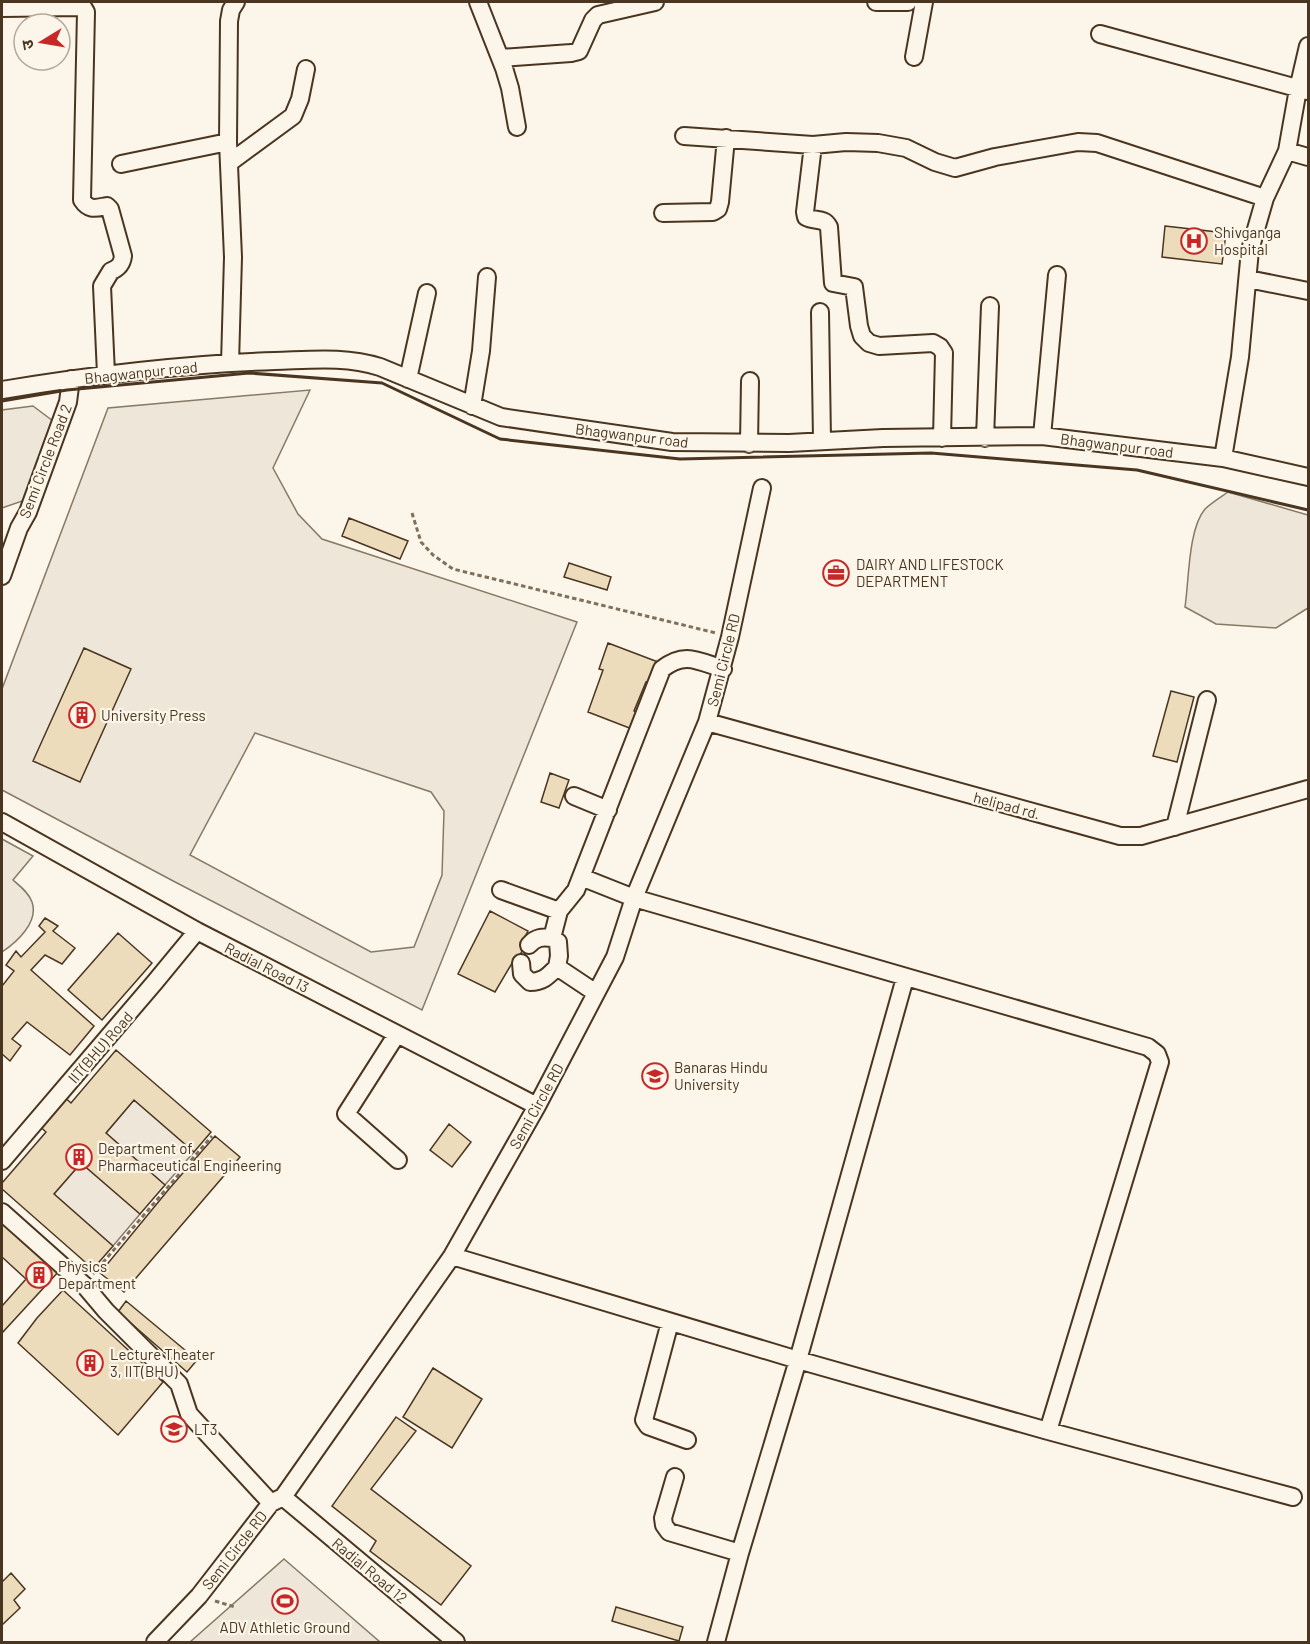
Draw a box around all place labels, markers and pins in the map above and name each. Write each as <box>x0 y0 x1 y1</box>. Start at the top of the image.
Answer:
place label: Shivganga Hospital <box>1214 223 1281 258</box>
hospital icon: Shivganga Hospital <box>1179 226 1209 256</box>
place label: DAIRY AND LIFESTOCK DEPARTMENT <box>856 555 1004 590</box>
office icon: DAIRY AND LIFESTOCK DEPARTMENT <box>821 558 851 588</box>
building icon: University Press <box>67 700 97 730</box>
place label: University Press <box>101 706 206 724</box>
place label: Banaras Hindu University <box>674 1058 768 1093</box>
school or university icon: Banaras Hindu University <box>640 1061 670 1091</box>
place label: Department of Pharmaceutical Engineering <box>98 1139 282 1174</box>
building icon: Department of Pharmaceutical Engineering <box>64 1142 94 1172</box>
place label: Physics Department <box>58 1257 136 1292</box>
building icon: Physics Department <box>24 1260 54 1290</box>
place label: Lecture Theater 3, IIT(BHU) <box>110 1345 215 1380</box>
building icon: Lecture Theater 3, IIT(BHU) <box>75 1348 105 1378</box>
school or university icon: LT3 <box>159 1414 189 1444</box>
place label: LT3 <box>194 1420 217 1438</box>
sports icon: ADV Athletic Ground <box>270 1586 300 1616</box>
place label: ADV Athletic Ground <box>220 1618 350 1636</box>

